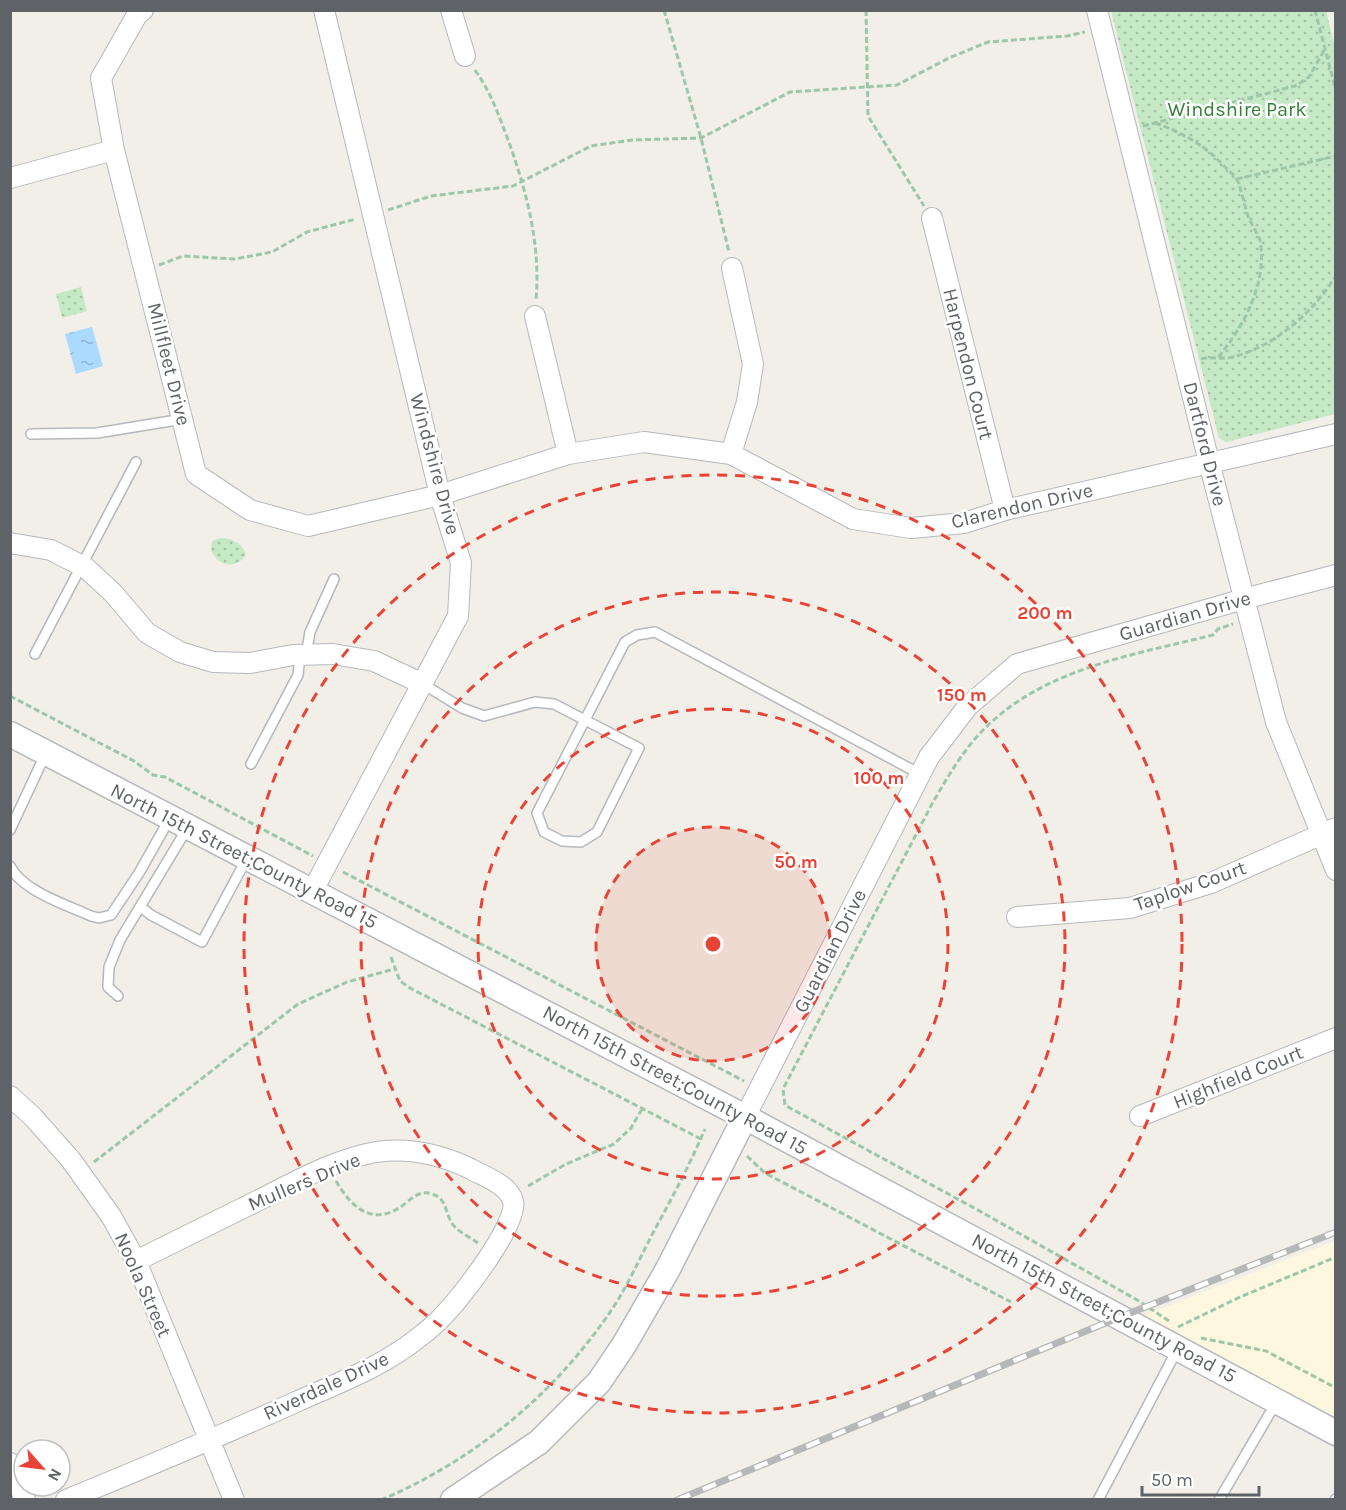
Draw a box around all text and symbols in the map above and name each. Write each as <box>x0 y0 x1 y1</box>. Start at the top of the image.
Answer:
park label: Windshire Park <box>1167 98 1307 121</box>
street label: Harpendon Court <box>938 286 998 443</box>
street label: Millfleet Drive <box>143 300 195 428</box>
street label: Dartford Drive <box>1178 379 1232 509</box>
street label: Windshire Drive <box>405 391 465 537</box>
street label: Clarendon Drive <box>949 479 1095 533</box>
street label: Guardian Drive <box>1117 586 1253 646</box>
text: 200 m <box>1017 602 1073 624</box>
text: 150 m <box>937 684 987 706</box>
text: 100 m <box>854 767 904 789</box>
street label: North 15th Street;County Road 15 <box>107 779 381 933</box>
text: 50 m <box>774 851 818 873</box>
street label: Taplow Court <box>1131 856 1249 916</box>
street label: Guardian Drive <box>789 885 871 1017</box>
centre of rings <box>703 934 723 954</box>
street label: North 15th Street;County Road 15 <box>539 1000 811 1160</box>
street label: Highfield Court <box>1170 1040 1307 1114</box>
street label: Mullers Drive <box>244 1148 364 1216</box>
street label: North 15th Street;County Road 15 <box>968 1228 1240 1388</box>
street label: Noola Street <box>110 1229 176 1341</box>
street label: Riverdale Drive <box>260 1347 392 1425</box>
north arrow <box>12 1438 72 1498</box>
scale bar <box>1142 1459 1259 1497</box>
text: N <box>44 1465 66 1484</box>
text: 50 m <box>1151 1469 1193 1491</box>

